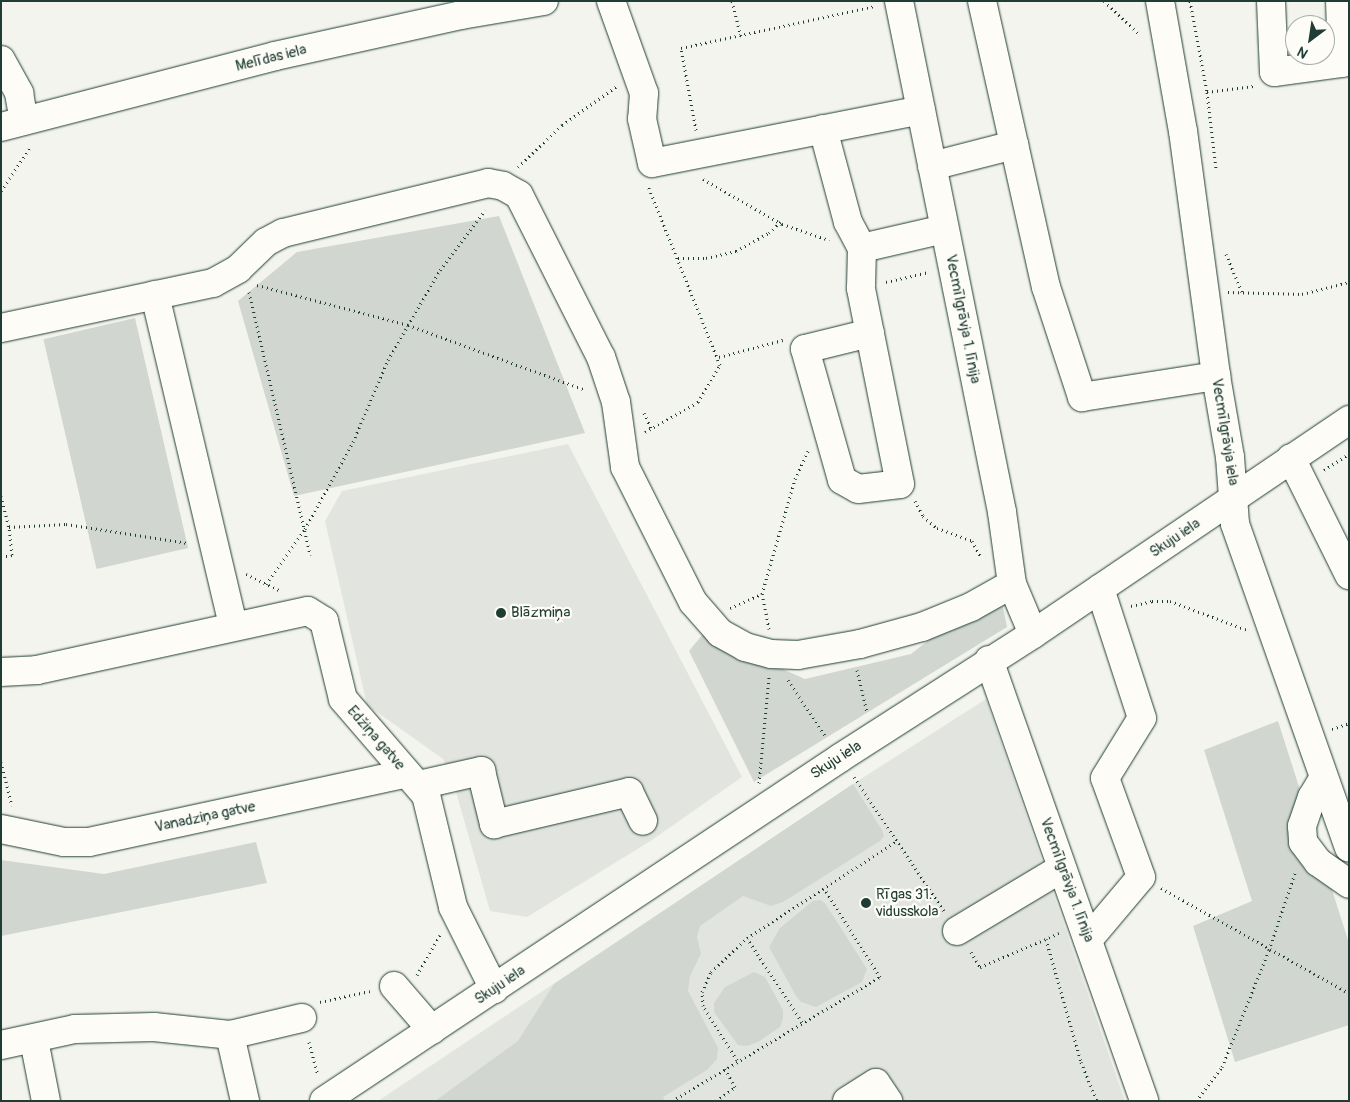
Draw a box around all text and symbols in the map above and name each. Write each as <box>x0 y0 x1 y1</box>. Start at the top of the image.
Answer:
north arrow <box>1285 15 1335 65</box>
street label: Melīdas iela <box>234 41 308 75</box>
text: N <box>1294 43 1311 62</box>
street label: Vecmīlgrāvja 1. līnija <box>942 253 984 385</box>
street label: Vecmīlgrāvja iela <box>1208 377 1242 487</box>
street label: Skuju iela <box>1146 515 1204 561</box>
place label: Blāzmiņa <box>511 604 571 622</box>
marker: Blāzmiņa <box>495 607 507 619</box>
street label: Edžiņa gatve <box>343 702 409 774</box>
street label: Skuju iela <box>807 737 865 783</box>
street label: Vanadziņa gatve <box>153 798 257 836</box>
street label: Vecmīlgrāvja 1. līnija <box>1036 815 1098 945</box>
place label: Rīgas 31. vidusskola <box>876 885 939 920</box>
marker: Rīgas 31. vidusskola <box>860 897 872 909</box>
street label: Skuju iela <box>471 962 529 1008</box>

